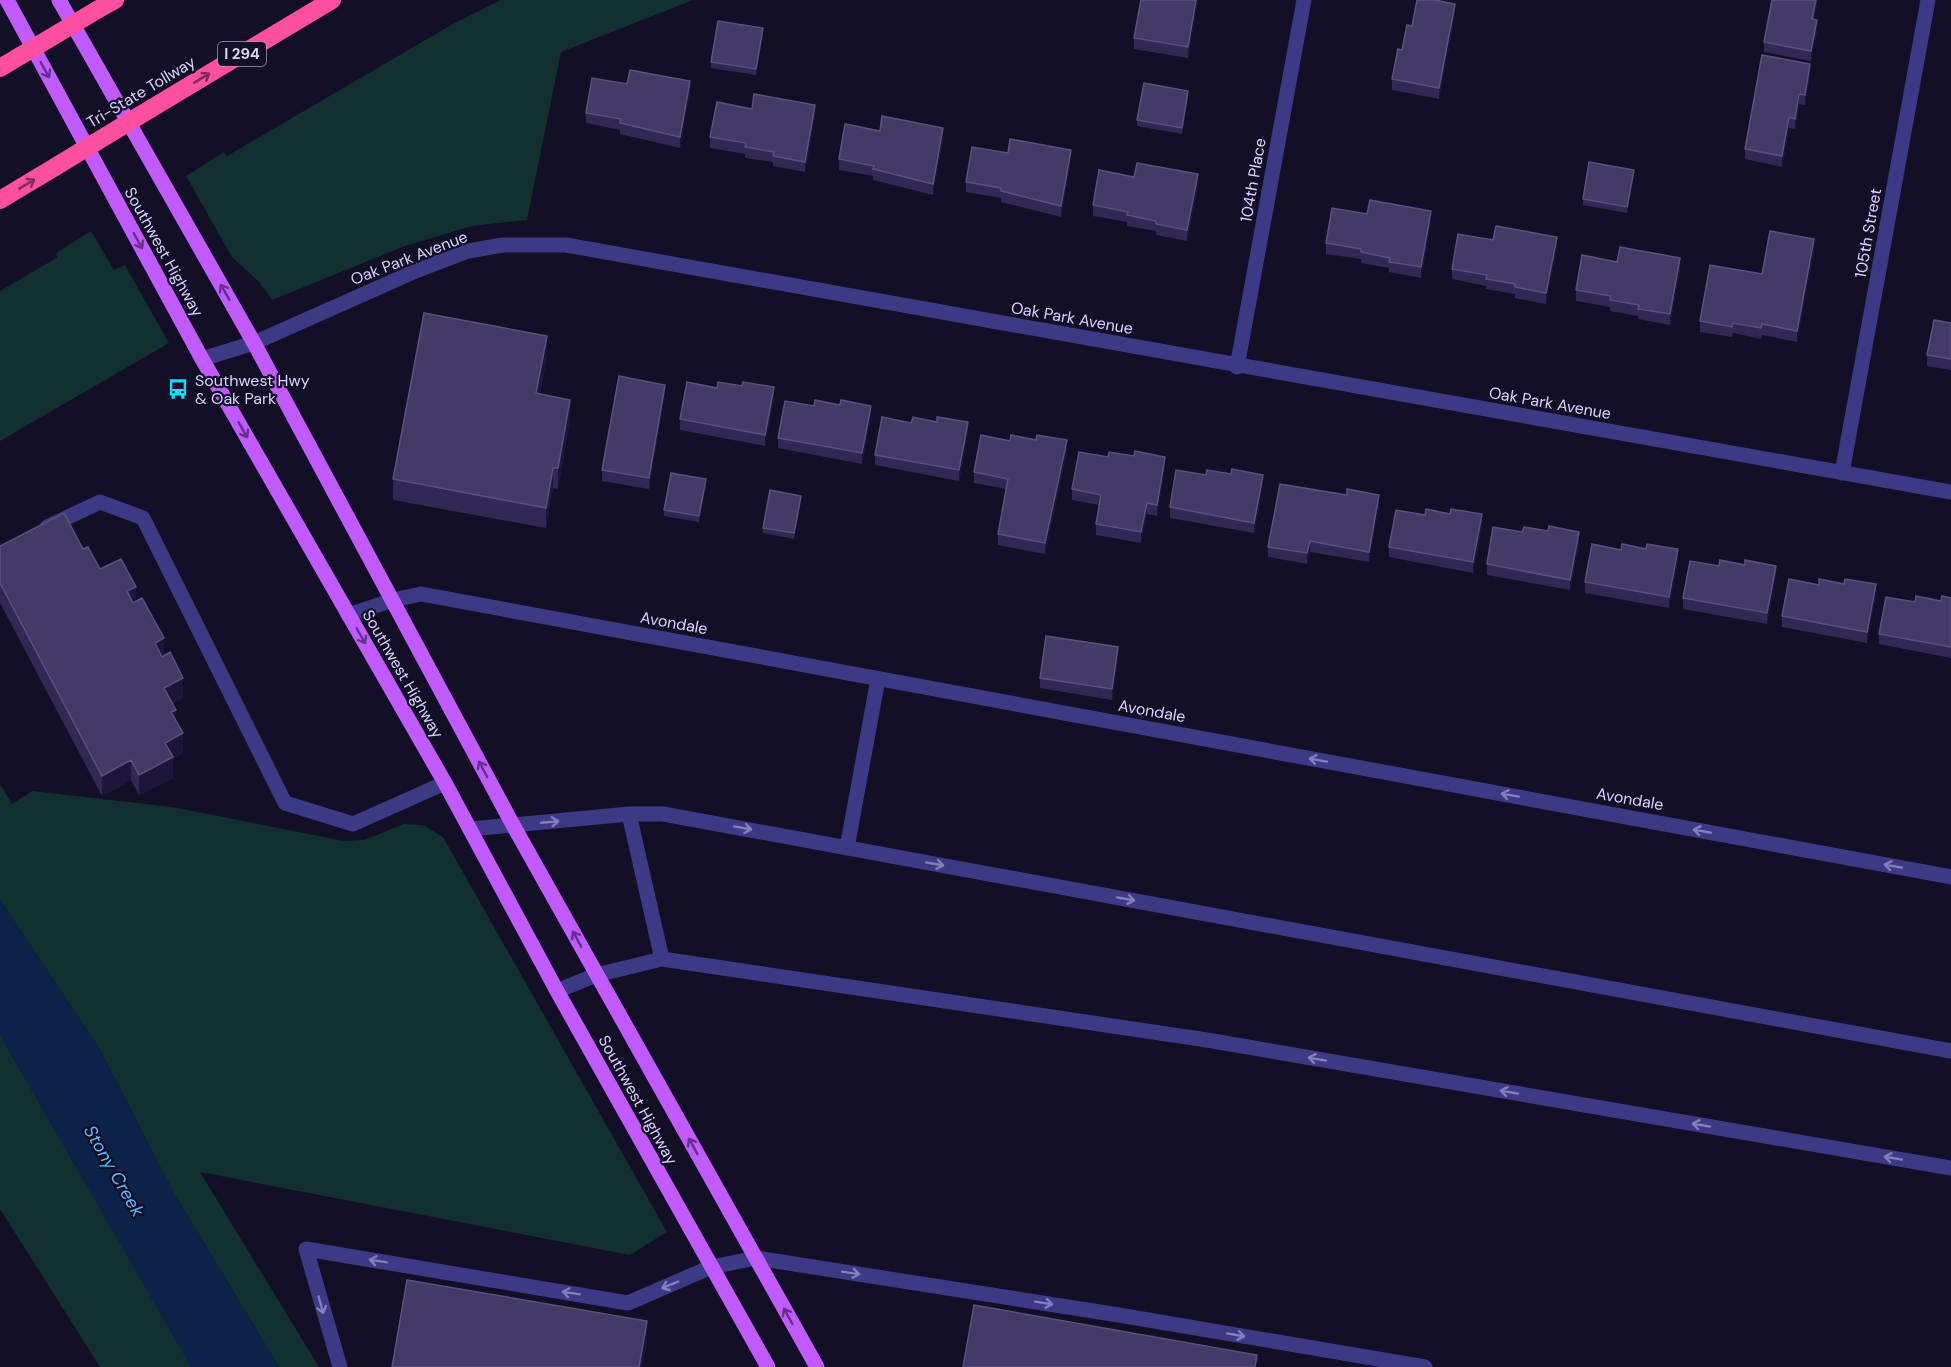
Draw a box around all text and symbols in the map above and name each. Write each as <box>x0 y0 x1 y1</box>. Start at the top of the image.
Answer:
road number: I 294 <box>218 42 266 66</box>
street label: Tri-State Tollway <box>83 51 199 133</box>
one-way arrow <box>39 61 51 78</box>
one-way arrow <box>193 72 210 84</box>
street label: 104th Place <box>1235 136 1271 224</box>
one-way arrow <box>18 177 35 189</box>
street label: Southwest Highway <box>120 184 208 320</box>
street label: 105th Street <box>1850 186 1886 280</box>
street label: Oak Park Avenue <box>348 226 470 290</box>
one-way arrow <box>132 232 144 249</box>
one-way arrow <box>219 284 231 301</box>
street label: Oak Park Avenue <box>1009 297 1135 339</box>
place label: Southwest Hwy & Oak Park <box>195 370 310 409</box>
bus stop icon: Southwest Hwy & Oak Park <box>166 377 190 401</box>
street label: Oak Park Avenue <box>1487 382 1613 424</box>
one-way arrow <box>237 421 249 438</box>
street label: Southwest Highway <box>358 606 448 742</box>
street label: Avondale <box>639 607 709 639</box>
one-way arrow <box>355 627 367 644</box>
street label: Avondale <box>1117 695 1187 727</box>
one-way arrow <box>1309 754 1329 765</box>
one-way arrow <box>477 760 488 778</box>
street label: Avondale <box>1595 783 1665 815</box>
one-way arrow <box>1501 789 1520 800</box>
one-way arrow <box>539 816 559 827</box>
one-way arrow <box>733 823 752 834</box>
one-way arrow <box>1692 825 1712 836</box>
one-way arrow <box>924 859 944 870</box>
one-way arrow <box>1884 860 1904 871</box>
one-way arrow <box>1116 894 1136 905</box>
one-way arrow <box>570 931 582 948</box>
street label: Southwest Highway <box>594 1032 682 1168</box>
one-way arrow <box>1307 1053 1327 1064</box>
one-way arrow <box>1500 1086 1519 1097</box>
one-way arrow <box>1692 1119 1711 1130</box>
water label: Stony Creek <box>78 1121 150 1222</box>
one-way arrow <box>687 1138 699 1155</box>
one-way arrow <box>1884 1152 1904 1163</box>
one-way arrow <box>369 1255 389 1266</box>
one-way arrow <box>841 1268 861 1279</box>
one-way arrow <box>661 1280 679 1291</box>
one-way arrow <box>561 1287 581 1298</box>
one-way arrow <box>316 1295 328 1314</box>
one-way arrow <box>1034 1298 1053 1309</box>
one-way arrow <box>782 1308 794 1325</box>
one-way arrow <box>1226 1329 1246 1340</box>

